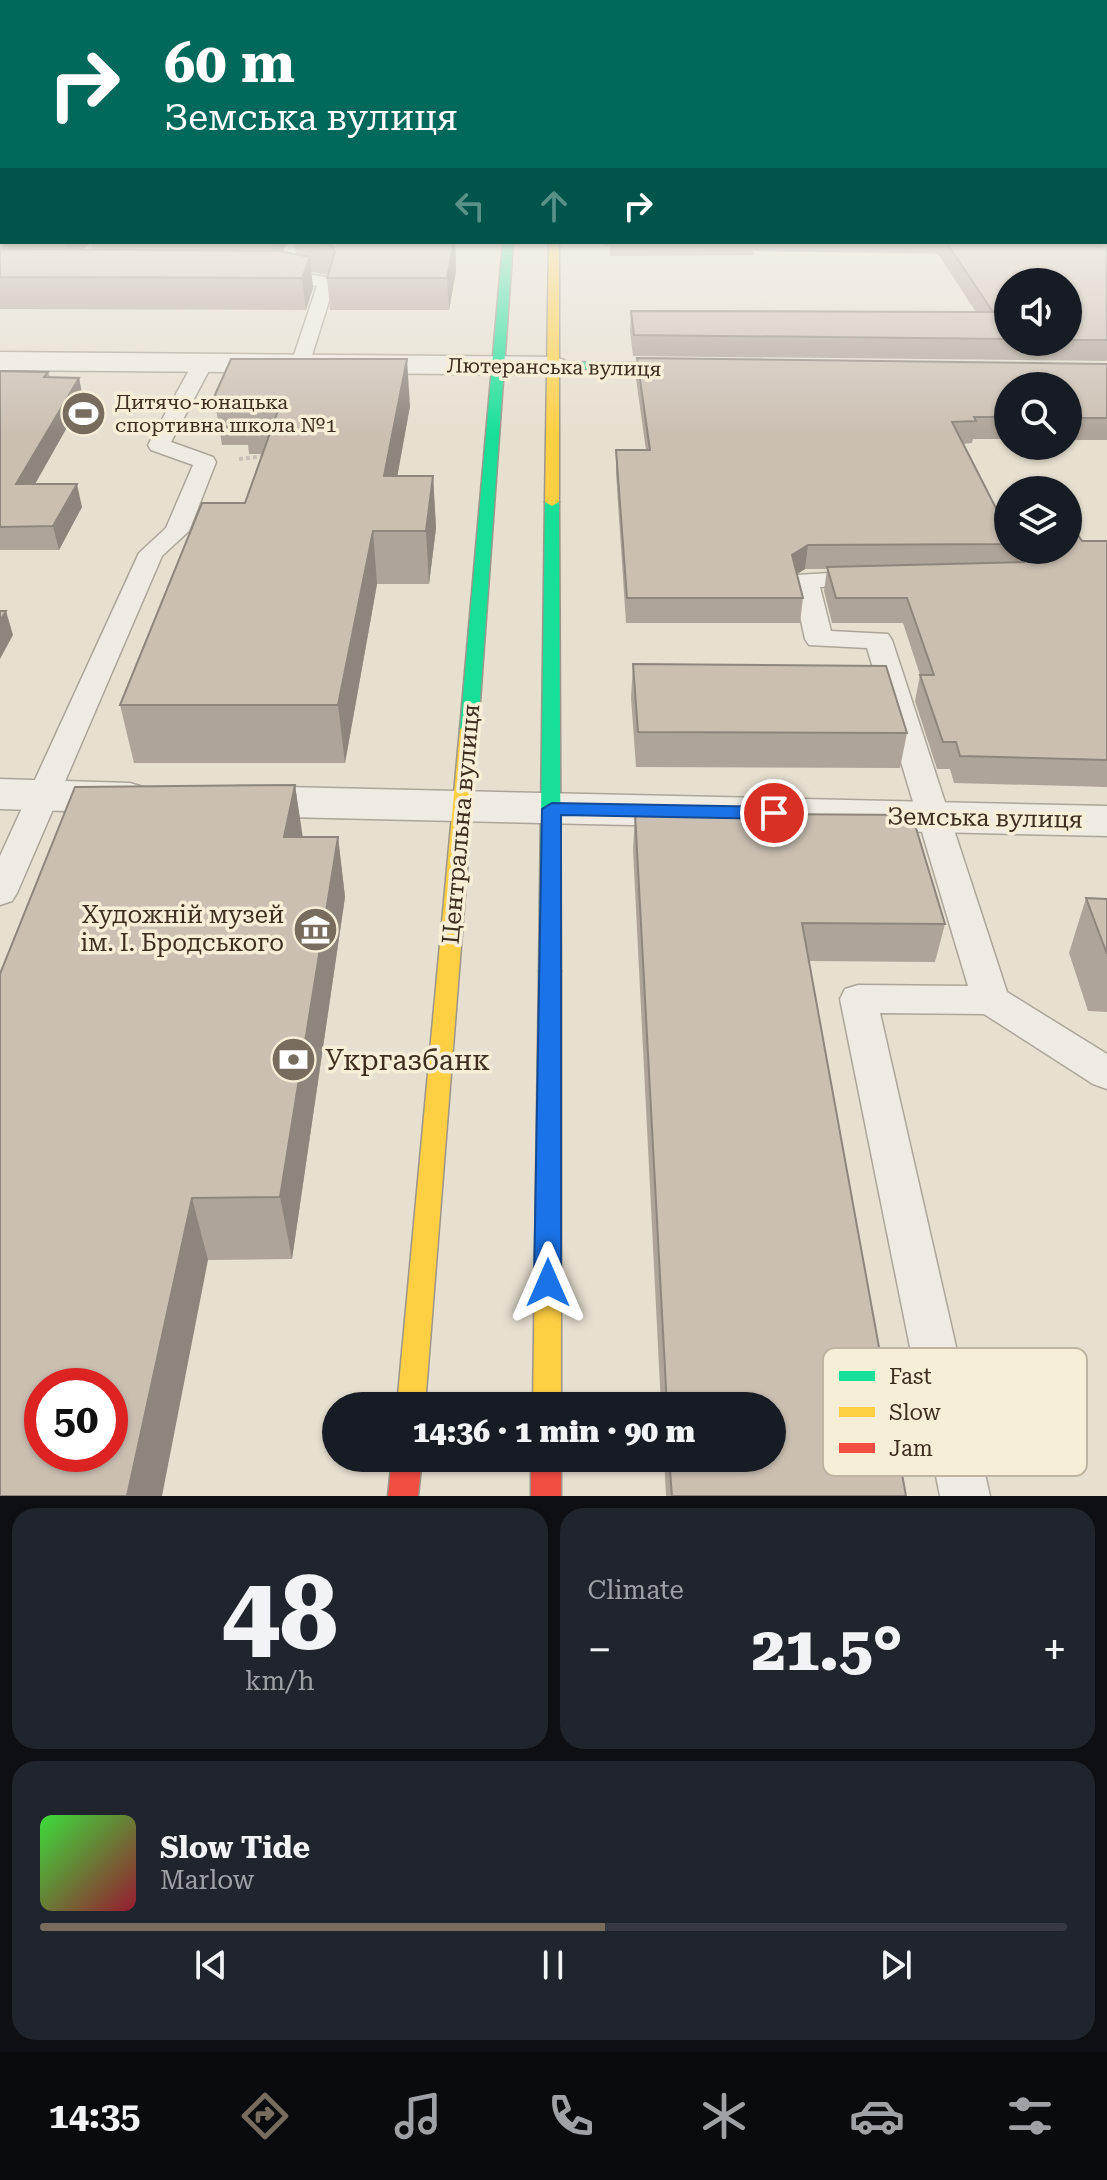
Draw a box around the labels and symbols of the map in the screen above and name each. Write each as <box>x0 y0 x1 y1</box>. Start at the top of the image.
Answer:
street label: Лютеранська вулиця <box>447 353 661 381</box>
sports icon: Дитячо-юнацька спортивна школа №1 <box>60 389 108 437</box>
place label: Дитячо-юнацька спортивна школа №1 <box>115 390 337 437</box>
street label: Центральна вулиця <box>437 703 485 945</box>
pin <box>740 779 808 847</box>
street label: Земська вулиця <box>887 802 1083 834</box>
place label: Художній музей ім. І. Бродського <box>80 901 284 957</box>
museum icon: Художній музей ім. І. Бродського <box>291 905 339 953</box>
bank icon: Укргазбанк <box>270 1036 318 1084</box>
place label: Укргазбанк <box>325 1044 490 1077</box>
position arrow <box>506 1241 590 1325</box>
legend <box>823 1348 1087 1476</box>
text: Fast <box>889 1364 932 1389</box>
speed limit sign: 50 <box>24 1368 128 1472</box>
text: Slow <box>889 1400 942 1425</box>
text: Jam <box>889 1436 933 1461</box>

